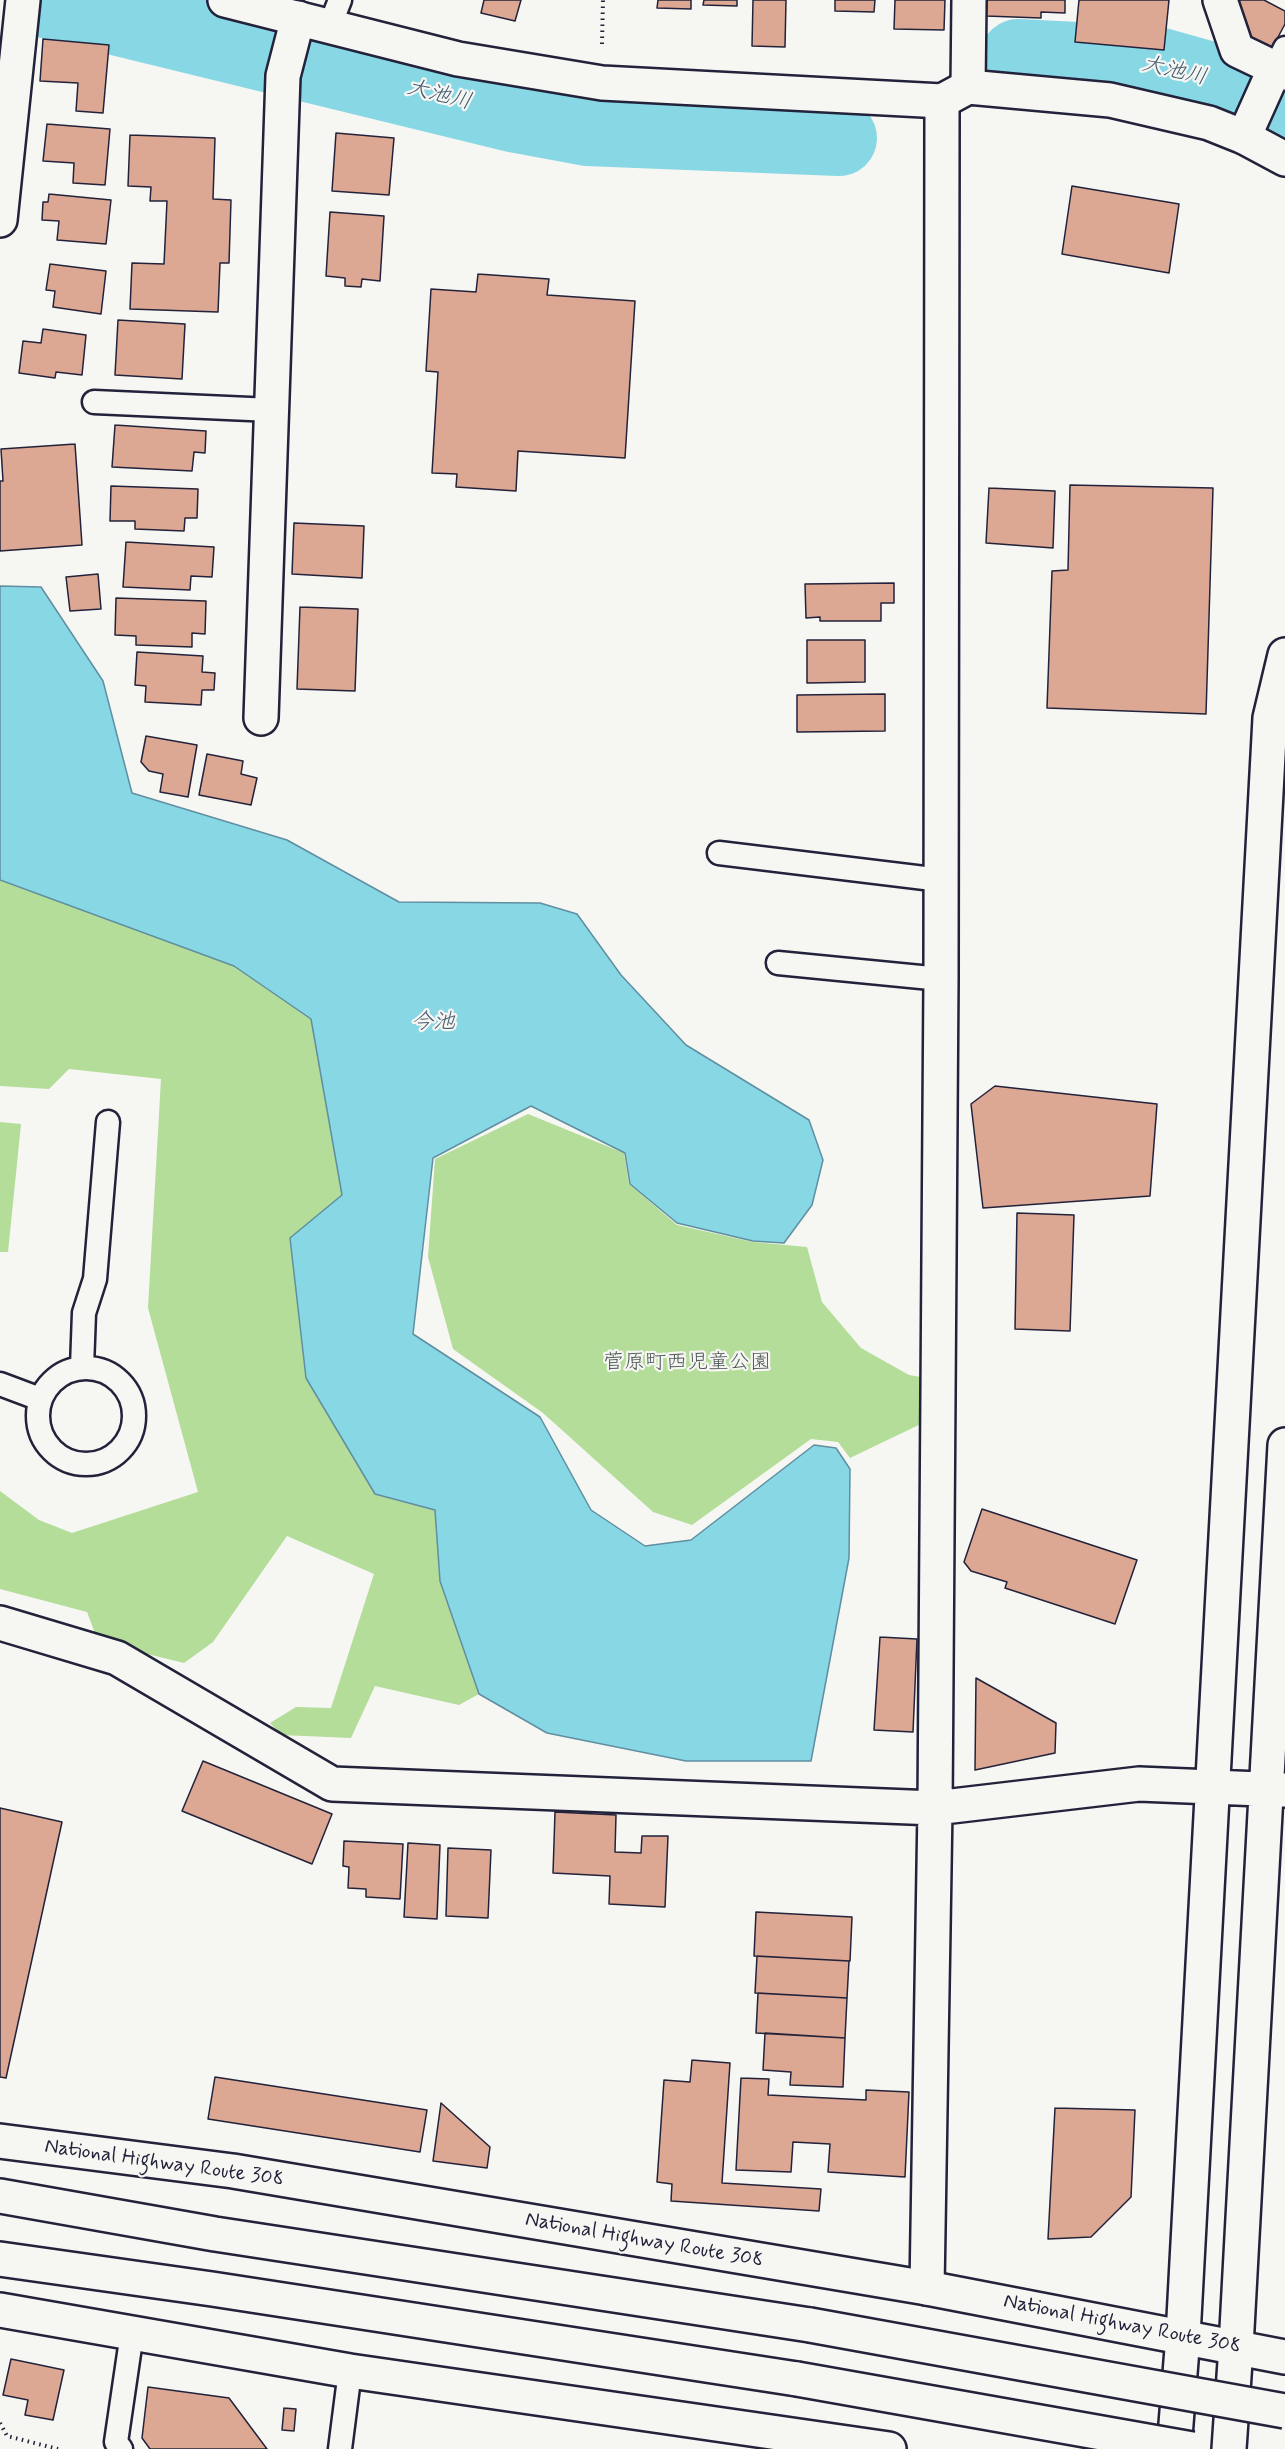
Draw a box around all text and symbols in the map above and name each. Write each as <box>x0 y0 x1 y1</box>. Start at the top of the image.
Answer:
water label: 大池川 <box>1139 52 1209 92</box>
water label: 大池川 <box>404 75 474 117</box>
water label: 今池 <box>411 1010 455 1036</box>
park label: 菅原町西児童公園 <box>603 1351 771 1377</box>
street label: National Highway Route 308 <box>43 2135 285 2193</box>
street label: National Highway Route 308 <box>523 2208 765 2274</box>
street label: National Highway Route 308 <box>1001 2290 1243 2360</box>

